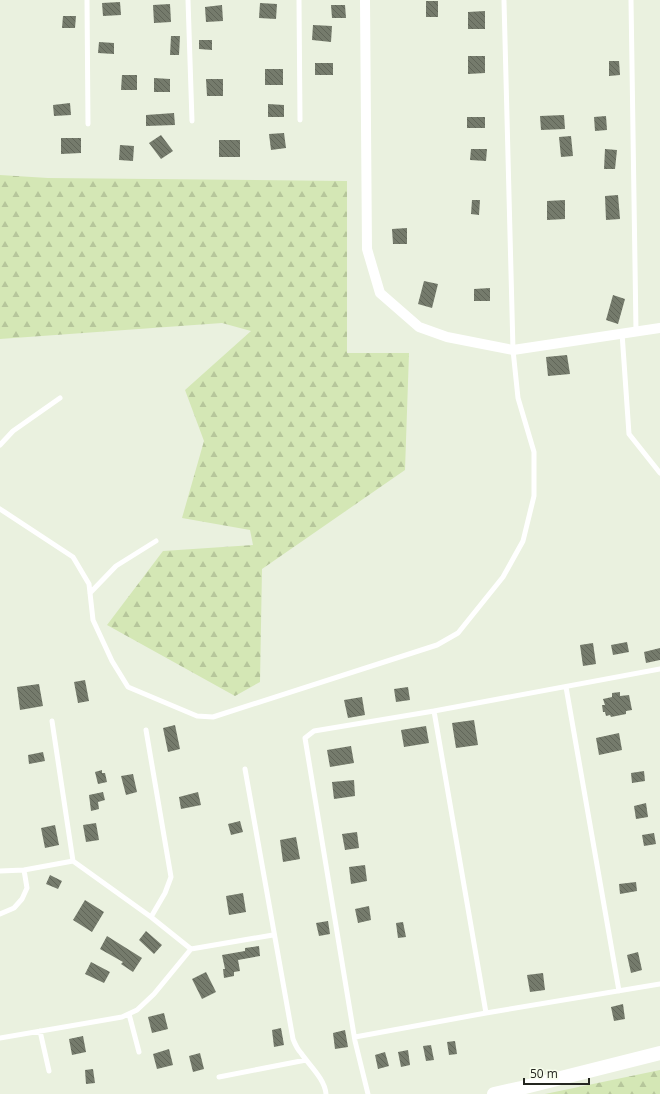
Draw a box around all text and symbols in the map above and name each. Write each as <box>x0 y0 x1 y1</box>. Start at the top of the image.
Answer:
scale bar <box>524 1060 589 1086</box>
text: 50 m <box>530 1065 558 1082</box>

